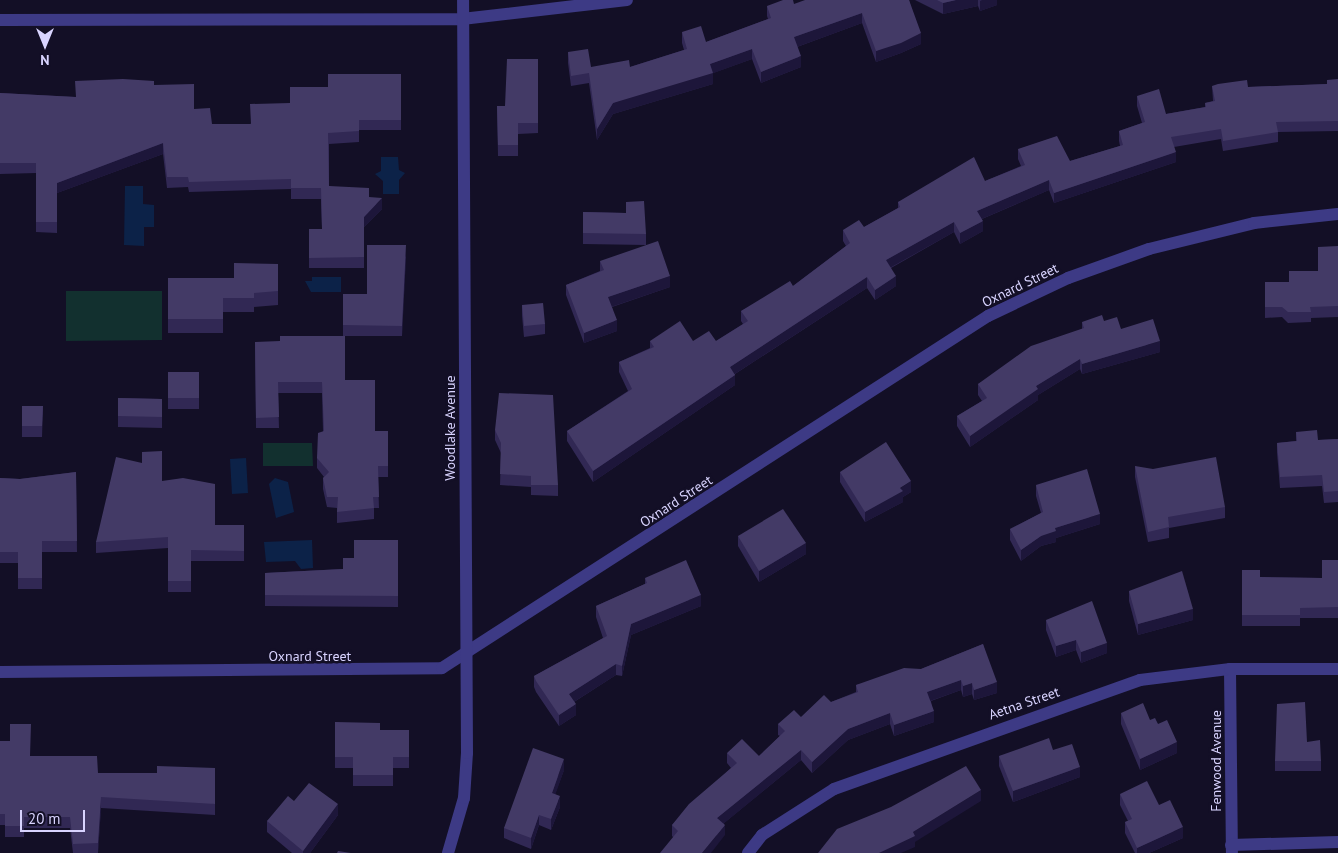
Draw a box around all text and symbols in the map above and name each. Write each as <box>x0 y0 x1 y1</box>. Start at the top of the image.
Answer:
north arrow <box>20 20 70 70</box>
text: N <box>40 51 50 69</box>
street label: Oxnard Street <box>979 259 1061 311</box>
street label: Woodlake Avenue <box>442 375 458 481</box>
street label: Oxnard Street <box>637 471 715 531</box>
street label: Oxnard Street <box>269 648 351 664</box>
street label: Aetna Street <box>986 683 1062 723</box>
street label: Fenwood Avenue <box>1208 710 1224 812</box>
scale bar <box>22 800 88 832</box>
text: 20 m <box>28 809 61 828</box>

